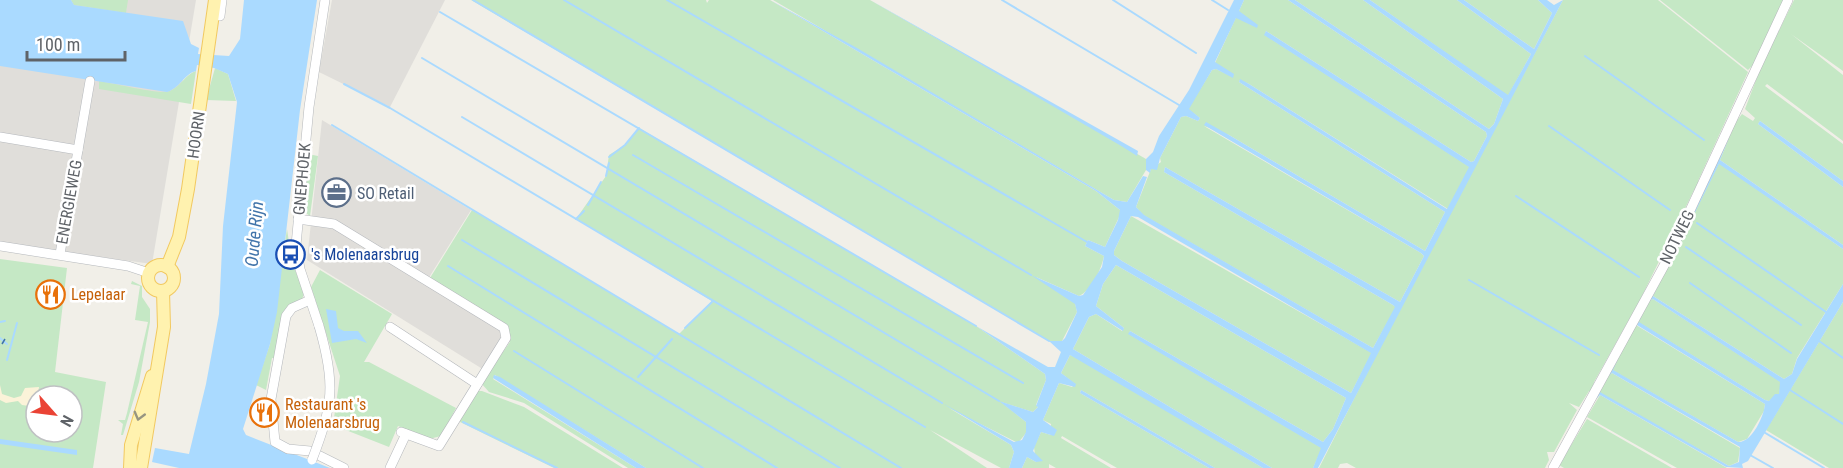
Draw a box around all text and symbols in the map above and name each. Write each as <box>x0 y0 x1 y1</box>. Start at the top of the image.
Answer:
scale bar <box>27 24 124 62</box>
text: 100 m <box>36 34 80 55</box>
street label: HOORN <box>183 110 209 160</box>
street label: GNEPHOEK <box>289 142 315 216</box>
street label: ENERGIEWEG <box>52 158 86 246</box>
office icon: SO Retail <box>320 177 352 209</box>
place label: SO Retail <box>357 184 414 203</box>
water label: Oude Rijn <box>241 200 267 268</box>
street label: NOTWEG <box>1656 207 1698 267</box>
bus stop icon: 's Molenaarsbrug <box>274 238 306 270</box>
place label: 's Molenaarsbrug <box>311 245 419 264</box>
restaurant icon: Lepelaar <box>34 278 66 310</box>
place label: Lepelaar <box>71 285 126 304</box>
north arrow <box>24 384 84 444</box>
place label: Restaurant 's Molenaarsbrug <box>285 395 380 432</box>
restaurant icon: Restaurant 's Molenaarsbrug <box>248 397 280 429</box>
one-way arrow <box>133 411 146 421</box>
text: N <box>56 412 77 430</box>

